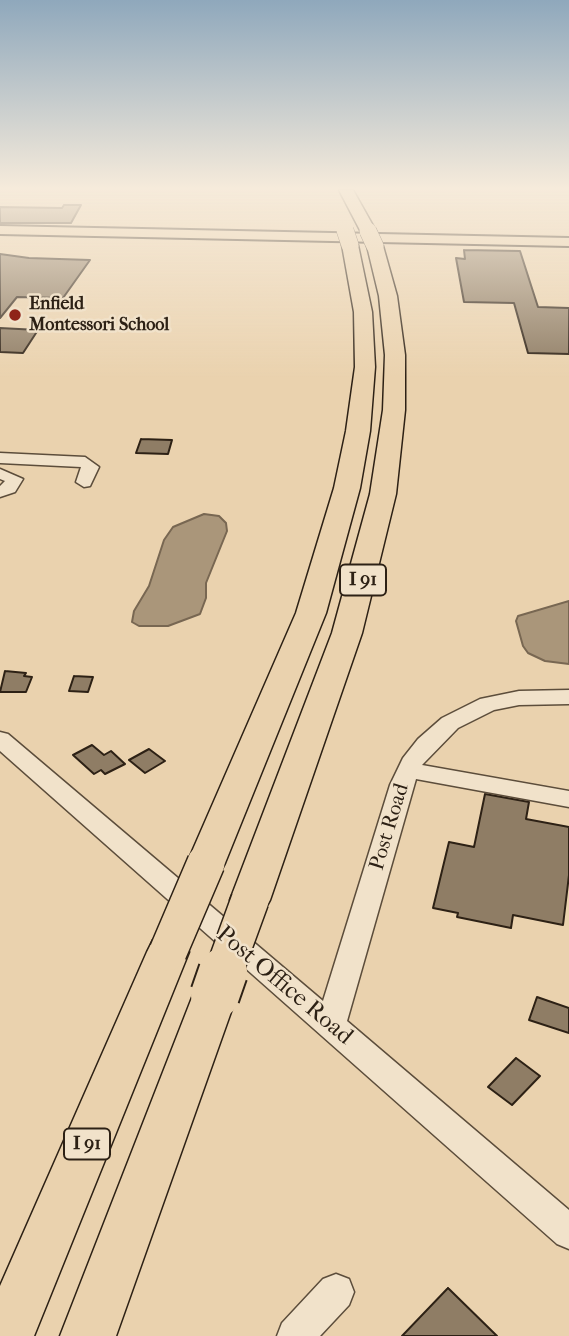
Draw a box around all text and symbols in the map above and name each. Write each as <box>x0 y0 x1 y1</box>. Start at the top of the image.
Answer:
place label: Enfield Montessori School <box>29 294 169 336</box>
marker: Enfield Montessori School <box>7 307 23 323</box>
road number: I 91 <box>340 565 386 596</box>
street label: Post Road <box>365 781 415 873</box>
street label: Post Office Road <box>210 920 358 1052</box>
road number: I 91 <box>64 1128 110 1160</box>

